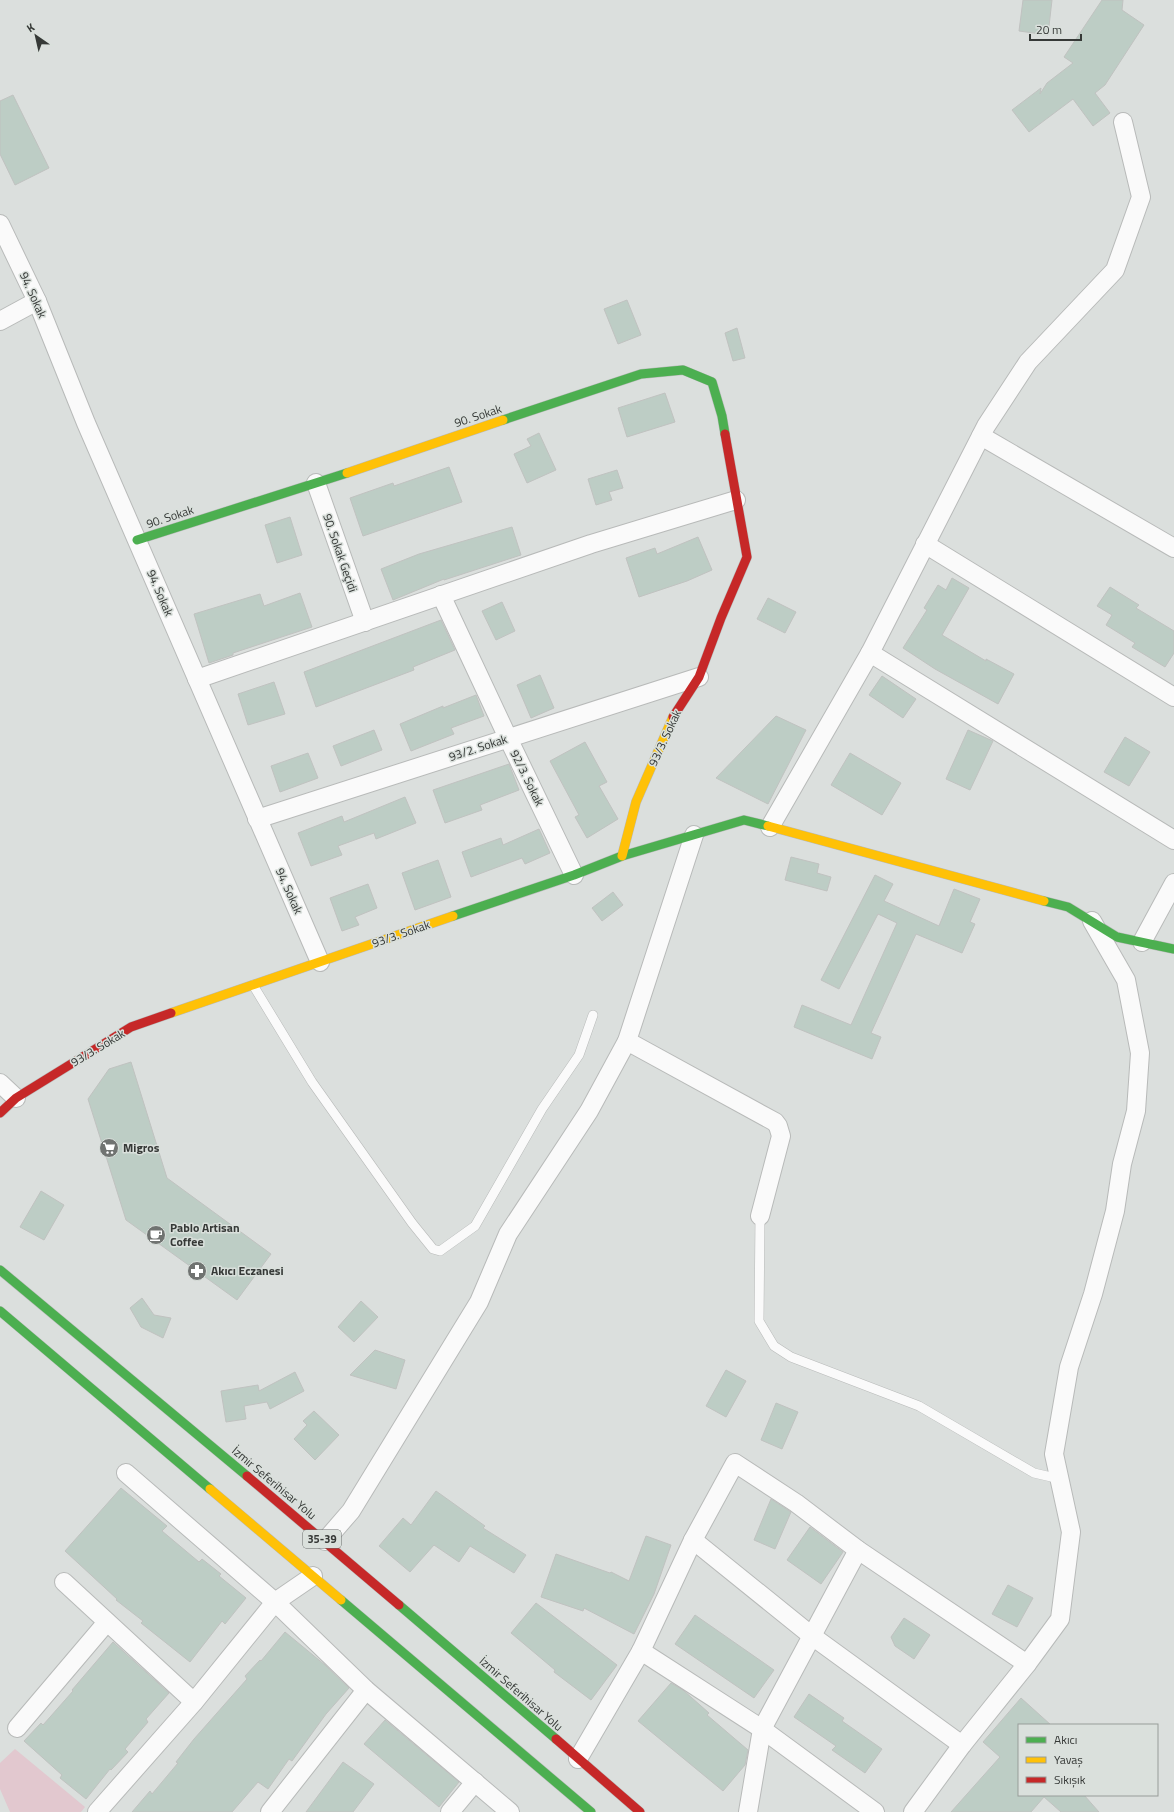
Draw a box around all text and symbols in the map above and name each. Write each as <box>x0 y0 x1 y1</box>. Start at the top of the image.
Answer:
north arrow <box>16 16 56 56</box>
scale bar <box>1030 16 1081 42</box>
text: K <box>23 19 38 36</box>
text: 20 m <box>1036 20 1062 39</box>
street label: 94. Sokak <box>15 269 52 321</box>
street label: 90. Sokak <box>452 399 504 432</box>
street label: 90. Sokak <box>144 500 196 533</box>
street label: 90. Sokak Geçidi <box>318 511 363 595</box>
street label: 94. Sokak <box>142 567 179 619</box>
street label: 93/3. Sokak <box>643 706 686 769</box>
street label: 93/2. Sokak <box>446 729 510 766</box>
street label: 92/3. Sokak <box>506 746 549 809</box>
street label: 94. Sokak <box>271 865 308 917</box>
street label: 93/3. Sokak <box>369 915 433 952</box>
street label: 93/3. Sokak <box>67 1024 129 1071</box>
supermarket icon: Migros <box>98 1137 120 1159</box>
place label: Migros <box>123 1138 160 1157</box>
place label: Pablo Artisan Coffee <box>170 1218 240 1251</box>
cafe icon: Pablo Artisan Coffee <box>145 1224 167 1246</box>
pharmacy icon: Akıcı Eczanesi <box>186 1260 208 1282</box>
place label: Akıcı Eczanesi <box>211 1261 284 1280</box>
street label: İzmir Seferihisar Yolu <box>228 1441 321 1524</box>
road number: 35-39 <box>303 1530 341 1548</box>
street label: İzmir Seferihisar Yolu <box>475 1652 567 1735</box>
legend <box>1018 1724 1158 1796</box>
text: Akıcı <box>1054 1730 1077 1749</box>
text: Yavaş <box>1054 1750 1083 1769</box>
text: Sıkışık <box>1054 1770 1086 1789</box>

